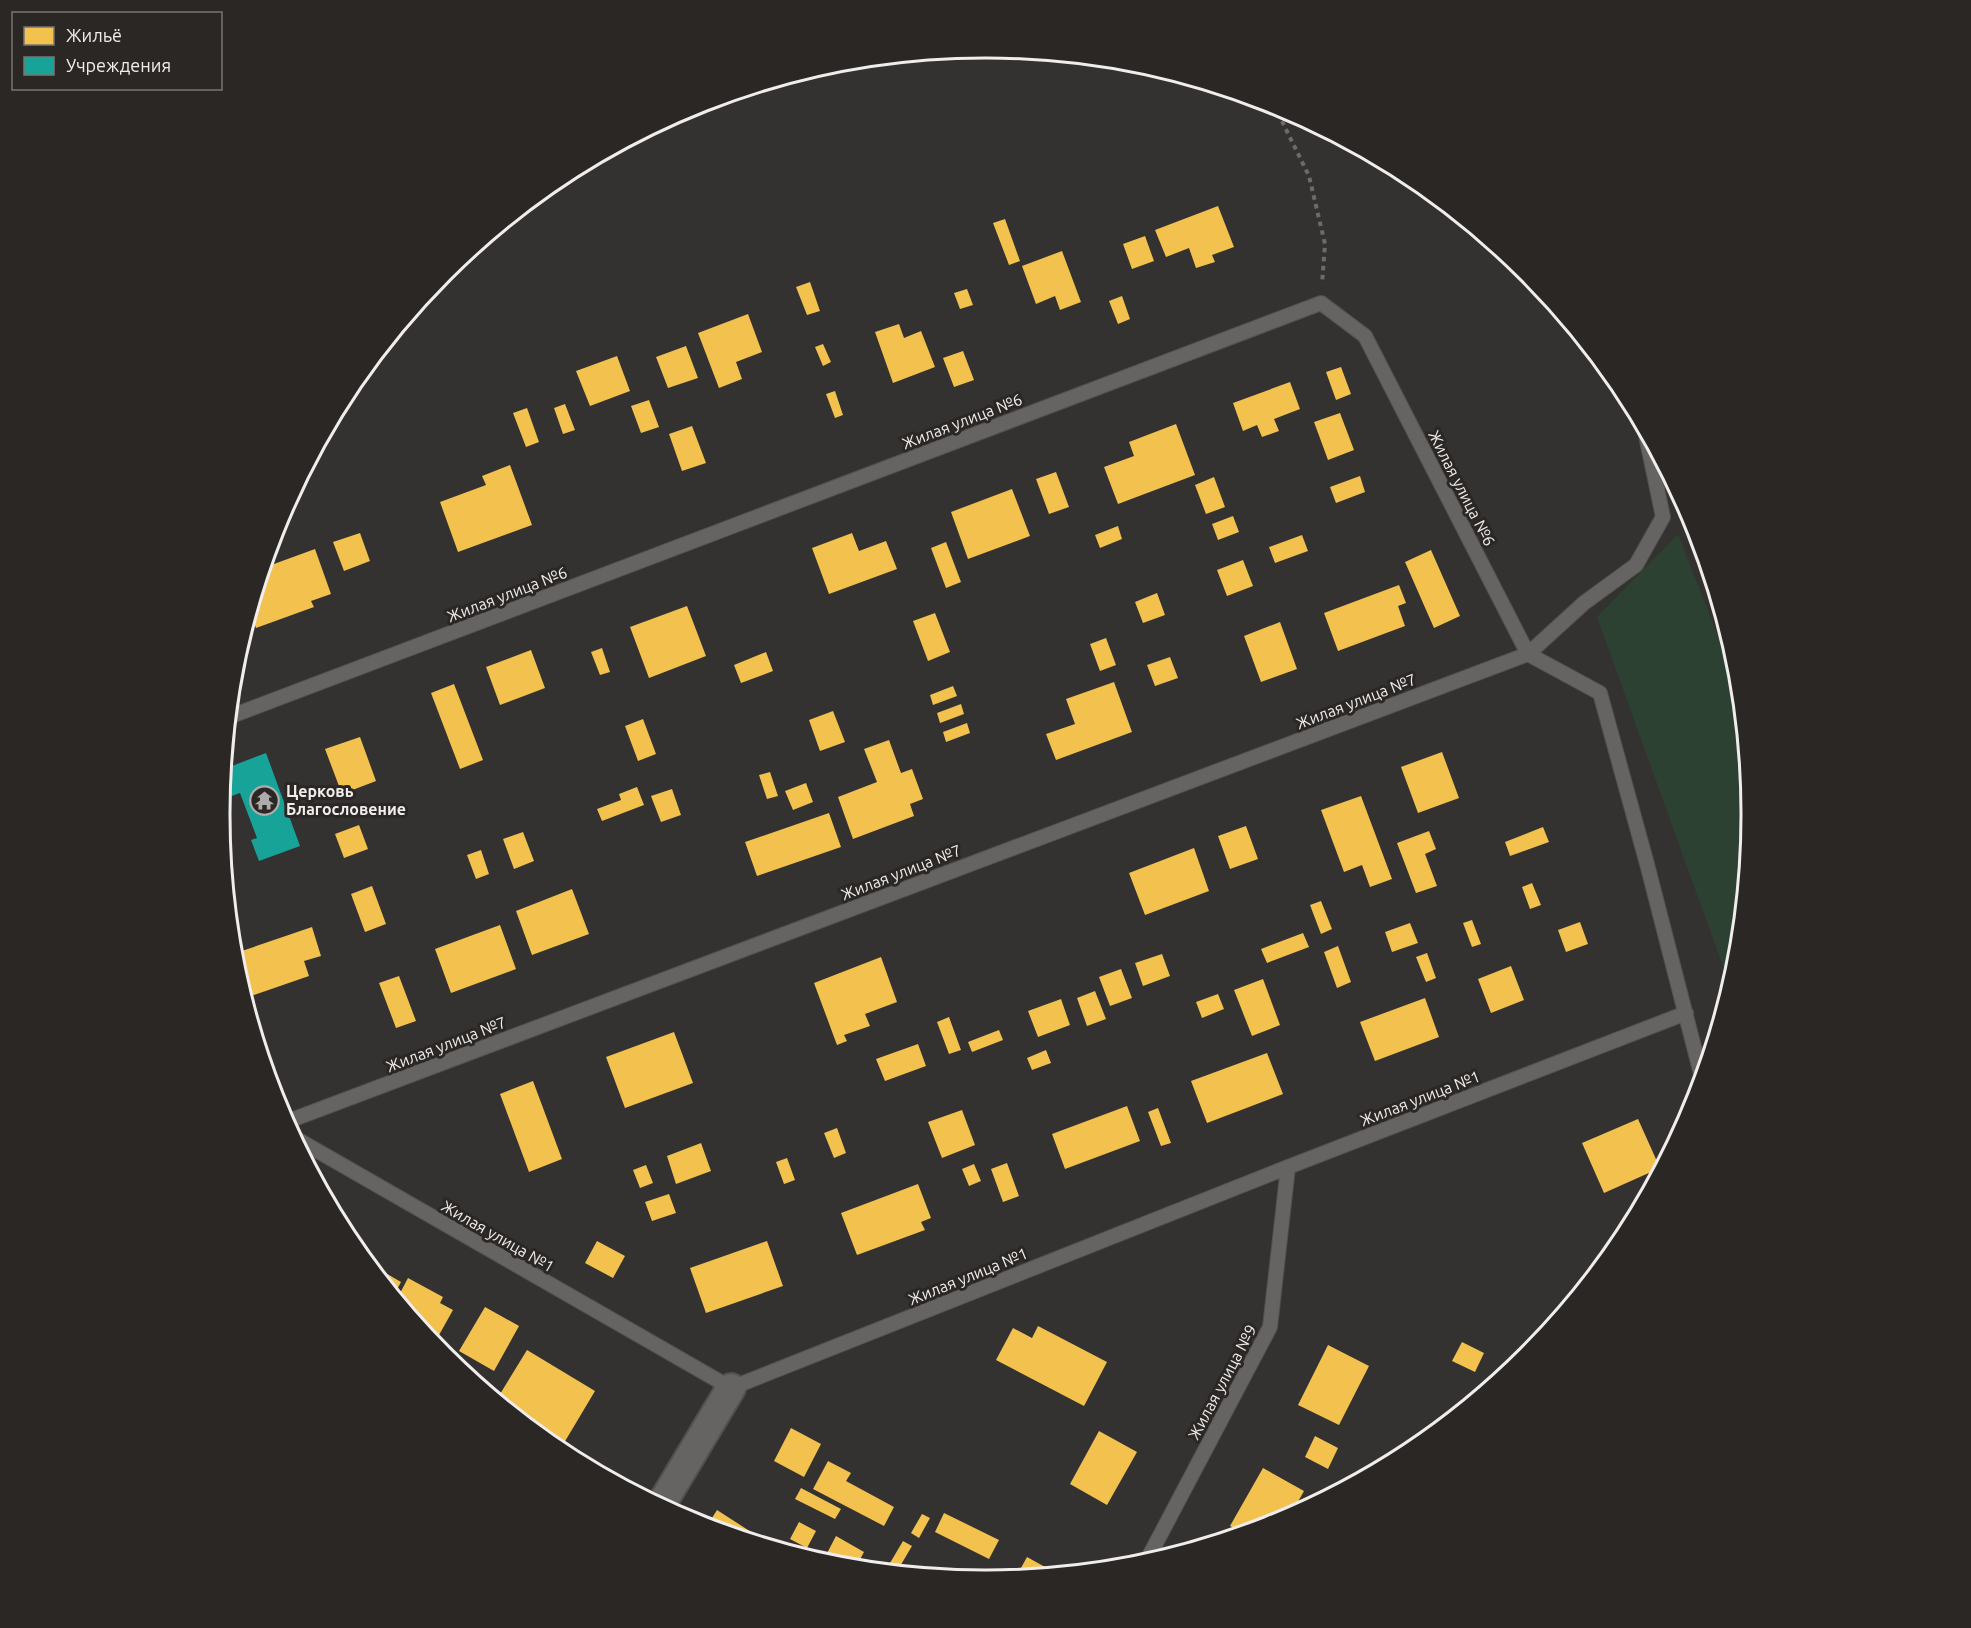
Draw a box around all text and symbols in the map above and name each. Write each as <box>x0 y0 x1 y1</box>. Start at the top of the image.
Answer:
legend <box>12 12 222 90</box>
text: Жильё <box>66 25 122 45</box>
text: Учреждения <box>66 55 171 75</box>
street label: Жилая улица №6 <box>899 390 1025 452</box>
street label: Жилая улица №6 <box>1425 427 1499 549</box>
street label: Жилая улица №6 <box>444 563 570 625</box>
street label: Жилая улица №7 <box>1293 670 1419 732</box>
place label: Церковь Благословение <box>286 782 406 818</box>
temple icon: Церковь Благословение <box>249 784 281 816</box>
street label: Жилая улица №7 <box>838 841 964 903</box>
street label: Жилая улица №7 <box>383 1013 509 1075</box>
street label: Жилая улица №1 <box>1357 1067 1483 1129</box>
street label: Жилая улица №1 <box>438 1196 558 1276</box>
street label: Жилая улица №1 <box>906 1244 1030 1308</box>
street label: Жилая улица №9 <box>1184 1322 1260 1442</box>

